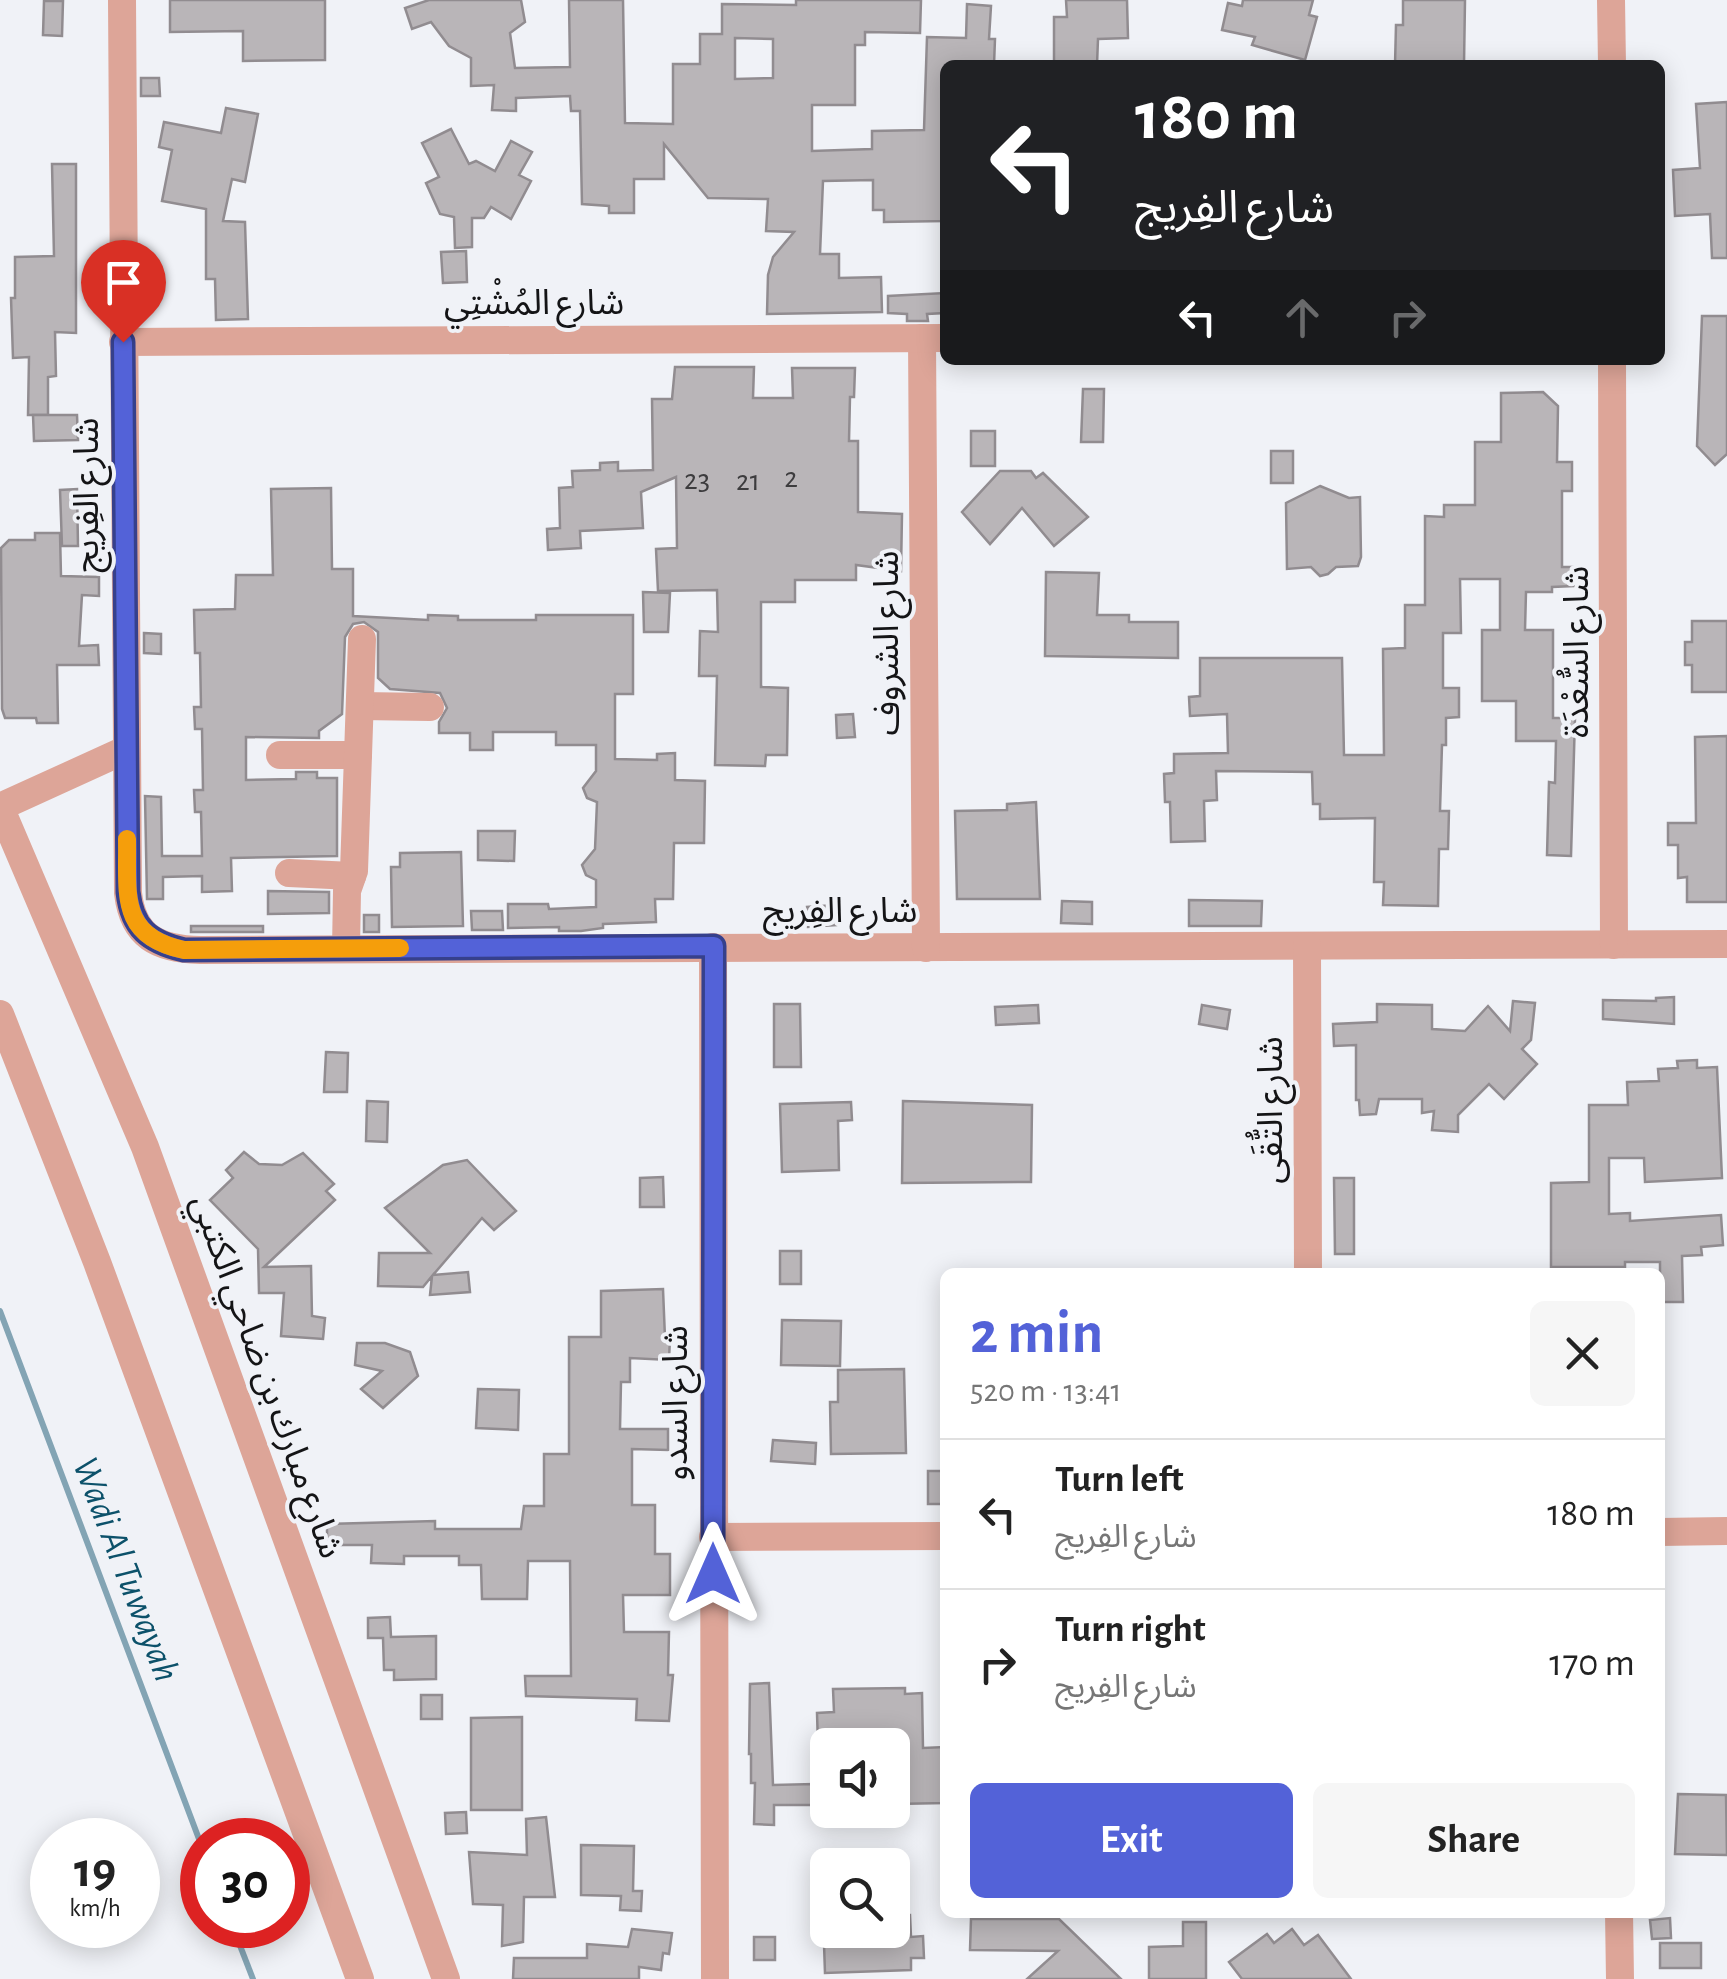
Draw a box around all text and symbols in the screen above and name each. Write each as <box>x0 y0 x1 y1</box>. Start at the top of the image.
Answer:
text: 180 m <box>1135 82 1298 152</box>
icon: left <box>970 100 1100 230</box>
text: شارع الفِريج <box>1135 186 1334 231</box>
pin <box>81 240 166 343</box>
icon: arrive <box>96 255 151 310</box>
street label: شارع المُشْتِي <box>444 278 624 329</box>
icon: left <box>1170 290 1225 345</box>
icon: ahead <box>1275 290 1330 345</box>
icon: right <box>1380 290 1435 345</box>
street label: شارع الفِريج <box>70 418 112 572</box>
house number: 2 <box>784 463 798 493</box>
house number: 23 <box>684 465 710 495</box>
house number: 21 <box>736 466 760 496</box>
street label: شارع الشروف <box>870 550 912 736</box>
street label: شارع السُّعْدَة <box>1556 566 1602 738</box>
street label: شارع الفِريج <box>763 894 917 936</box>
street label: شارع التُّقَى <box>1245 1036 1296 1184</box>
street label: شارع مبارك بن ضاحي الكتبي <box>177 1190 349 1566</box>
button: close <box>1530 1301 1635 1406</box>
text: 2 min <box>970 1304 1103 1364</box>
street label: شارع السدو <box>659 1325 701 1481</box>
text: 520 m · 13:41 <box>970 1375 1122 1407</box>
water label: Wadi Al Tuwayah <box>65 1452 185 1687</box>
text: Turn left <box>1055 1461 1183 1499</box>
icon: left <box>970 1487 1025 1542</box>
text: 180 m <box>1547 1495 1635 1533</box>
text: شارع الفِريج <box>1055 1521 1196 1553</box>
position arrow <box>661 1522 765 1626</box>
text: Turn right <box>1055 1611 1205 1649</box>
icon: right <box>970 1637 1025 1692</box>
text: 170 m <box>1549 1645 1635 1683</box>
text: شارع الفِريج <box>1055 1671 1196 1703</box>
map controls <box>810 1728 910 1948</box>
button: sound <box>810 1728 910 1828</box>
button: Exit <box>970 1783 1293 1898</box>
button: Share <box>1313 1783 1635 1898</box>
speed limit sign: 30 <box>180 1818 310 1948</box>
text: 19 <box>74 1846 116 1896</box>
button: search <box>810 1848 910 1948</box>
text: km/h <box>69 1896 121 1921</box>

